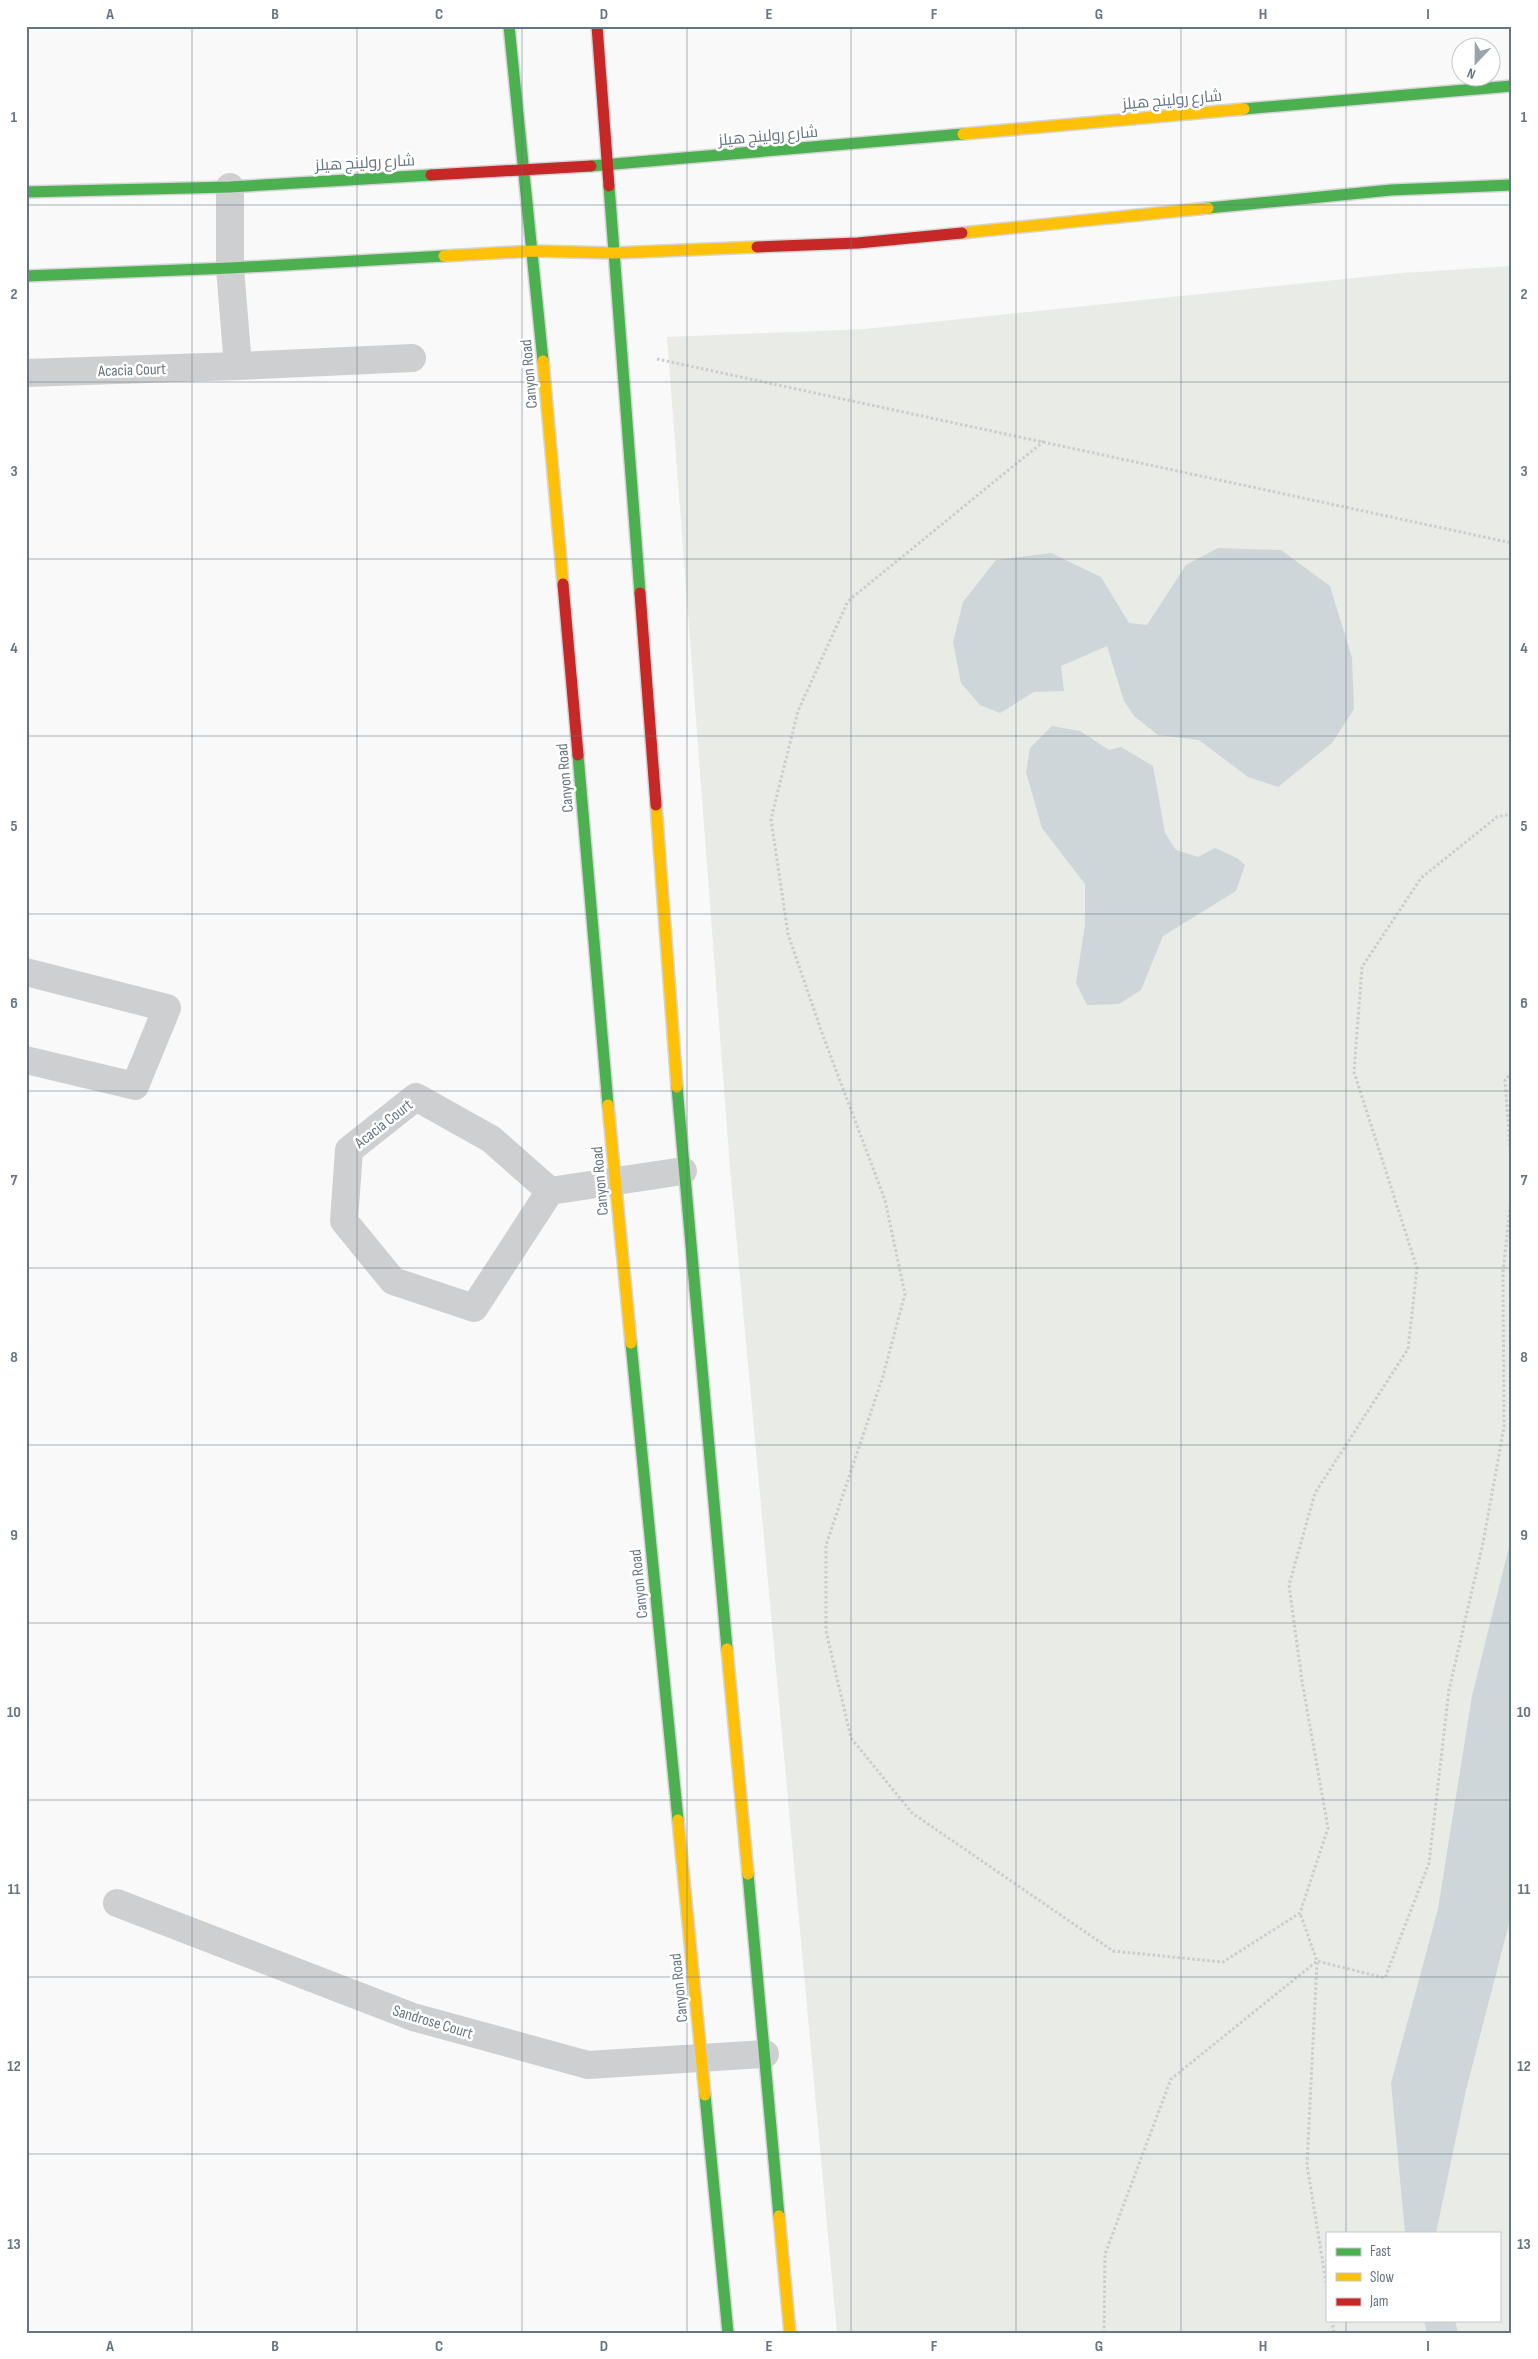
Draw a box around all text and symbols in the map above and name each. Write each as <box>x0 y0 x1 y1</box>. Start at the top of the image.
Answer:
text: A <box>105 5 114 24</box>
text: B <box>271 5 279 24</box>
text: C <box>435 5 443 24</box>
text: D <box>600 5 608 24</box>
text: E <box>766 5 773 24</box>
text: F <box>931 5 938 24</box>
text: G <box>1095 5 1103 24</box>
text: H <box>1259 5 1267 24</box>
text: I <box>1426 5 1430 24</box>
north arrow <box>1450 38 1500 88</box>
text: N <box>1465 64 1478 83</box>
street label: شارع رولينج هيلز <box>1120 87 1223 115</box>
text: 1 <box>11 108 18 127</box>
text: 1 <box>1521 108 1528 127</box>
street label: شارع رولينج هيلز <box>716 123 819 151</box>
street label: شارع رولينج هيلز <box>314 151 416 177</box>
text: 2 <box>10 285 18 304</box>
text: 2 <box>1520 285 1528 304</box>
street label: Canyon Road <box>517 339 542 409</box>
street label: Acacia Court <box>97 360 167 381</box>
text: 3 <box>10 462 18 481</box>
text: 3 <box>1520 462 1528 481</box>
text: 4 <box>10 639 18 658</box>
text: 4 <box>1520 639 1528 658</box>
street label: Canyon Road <box>553 743 578 813</box>
text: 5 <box>10 817 18 836</box>
text: 5 <box>1520 817 1528 836</box>
text: 6 <box>10 994 18 1013</box>
text: 6 <box>1520 994 1528 1013</box>
street label: Acacia Court <box>350 1096 417 1153</box>
street label: Canyon Road <box>588 1146 613 1216</box>
text: 7 <box>11 1171 18 1190</box>
text: 7 <box>1521 1171 1528 1190</box>
text: 8 <box>10 1348 18 1367</box>
text: 8 <box>1520 1348 1528 1367</box>
text: 9 <box>10 1526 18 1545</box>
text: 9 <box>1520 1526 1528 1545</box>
street label: Canyon Road <box>626 1548 653 1619</box>
text: 10 <box>7 1703 21 1722</box>
text: 10 <box>1517 1703 1531 1722</box>
text: 11 <box>8 1880 21 1899</box>
text: 11 <box>1518 1880 1531 1899</box>
street label: Canyon Road <box>666 1952 693 2023</box>
street label: Sandrose Court <box>390 2001 475 2044</box>
text: 12 <box>7 2057 21 2076</box>
text: 12 <box>1517 2057 1531 2076</box>
legend <box>1326 2232 1500 2322</box>
text: 13 <box>7 2235 21 2254</box>
text: 13 <box>1517 2235 1531 2254</box>
text: Fast <box>1370 2242 1392 2261</box>
text: Slow <box>1370 2268 1394 2287</box>
text: Jam <box>1369 2292 1388 2311</box>
text: A <box>105 2337 114 2356</box>
text: B <box>271 2337 279 2356</box>
text: C <box>435 2337 443 2356</box>
text: D <box>600 2337 608 2356</box>
text: E <box>766 2337 773 2356</box>
text: F <box>931 2337 938 2356</box>
text: G <box>1095 2337 1103 2356</box>
text: H <box>1259 2337 1267 2356</box>
text: I <box>1426 2337 1430 2356</box>

